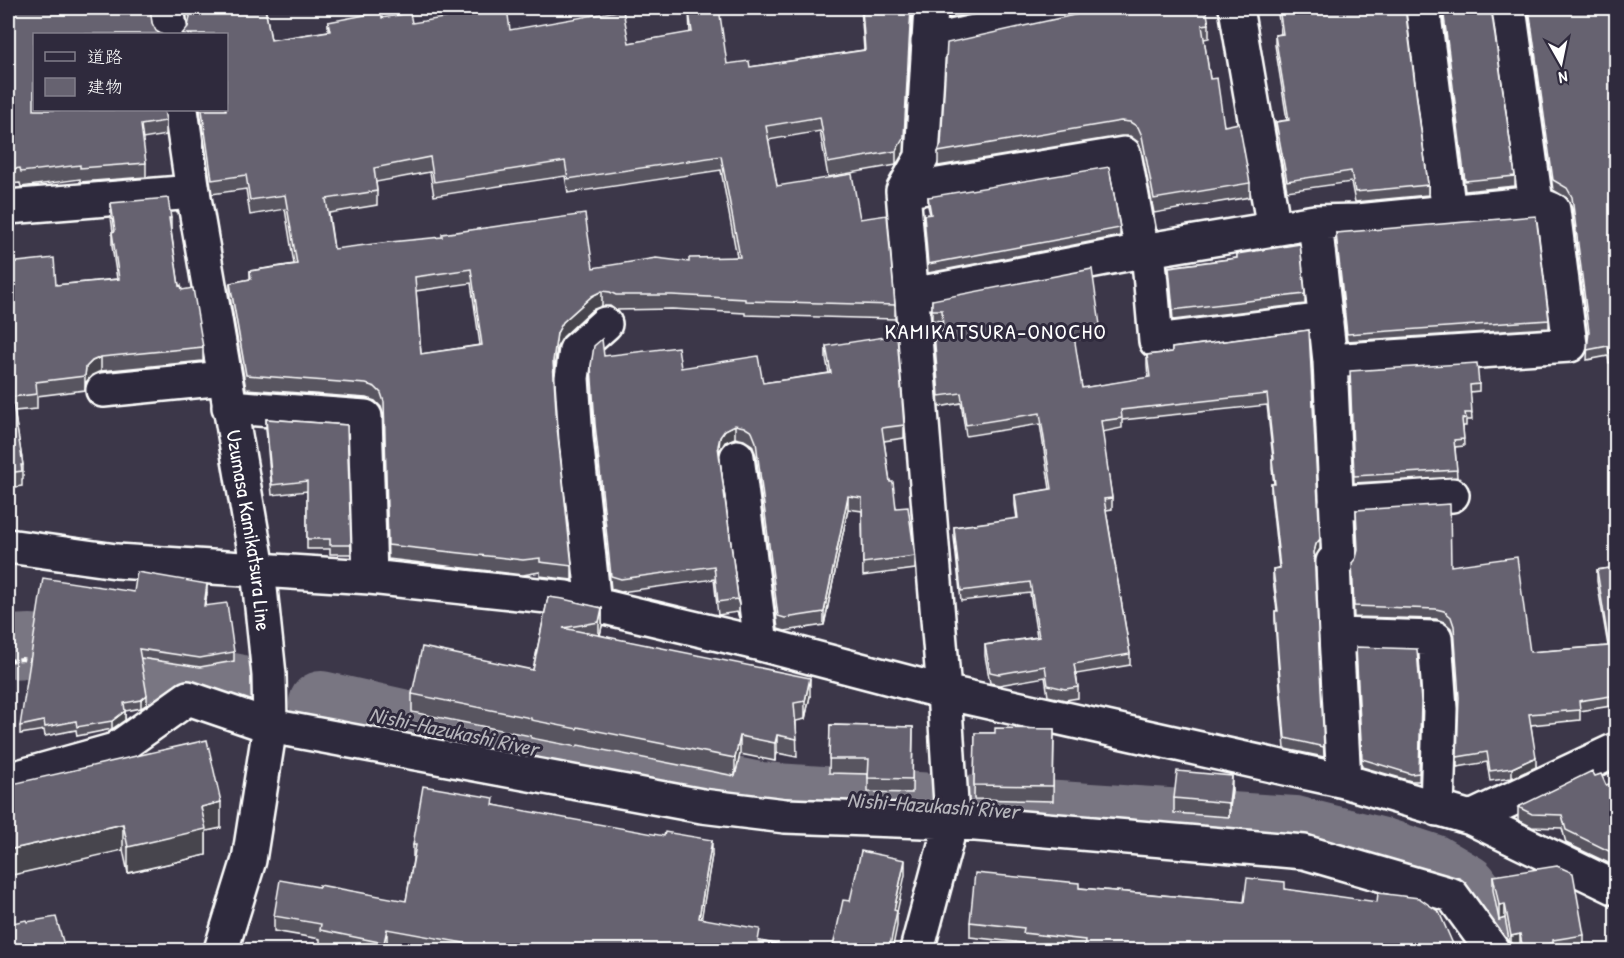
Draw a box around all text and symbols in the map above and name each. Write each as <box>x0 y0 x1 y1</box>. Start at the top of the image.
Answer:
legend <box>33 33 228 111</box>
north arrow <box>1531 33 1591 93</box>
text: 道路 <box>87 44 123 69</box>
text: N <box>1557 66 1569 89</box>
text: 建物 <box>87 74 123 99</box>
district label: KAMIKATSURA-ONOCHO <box>885 316 1107 346</box>
street label: Uzumasa Kamikatsura Line <box>220 428 279 632</box>
water label: Nishi-Hazukashi River <box>367 698 544 764</box>
water label: Nishi-Hazukashi River <box>846 784 1022 826</box>

